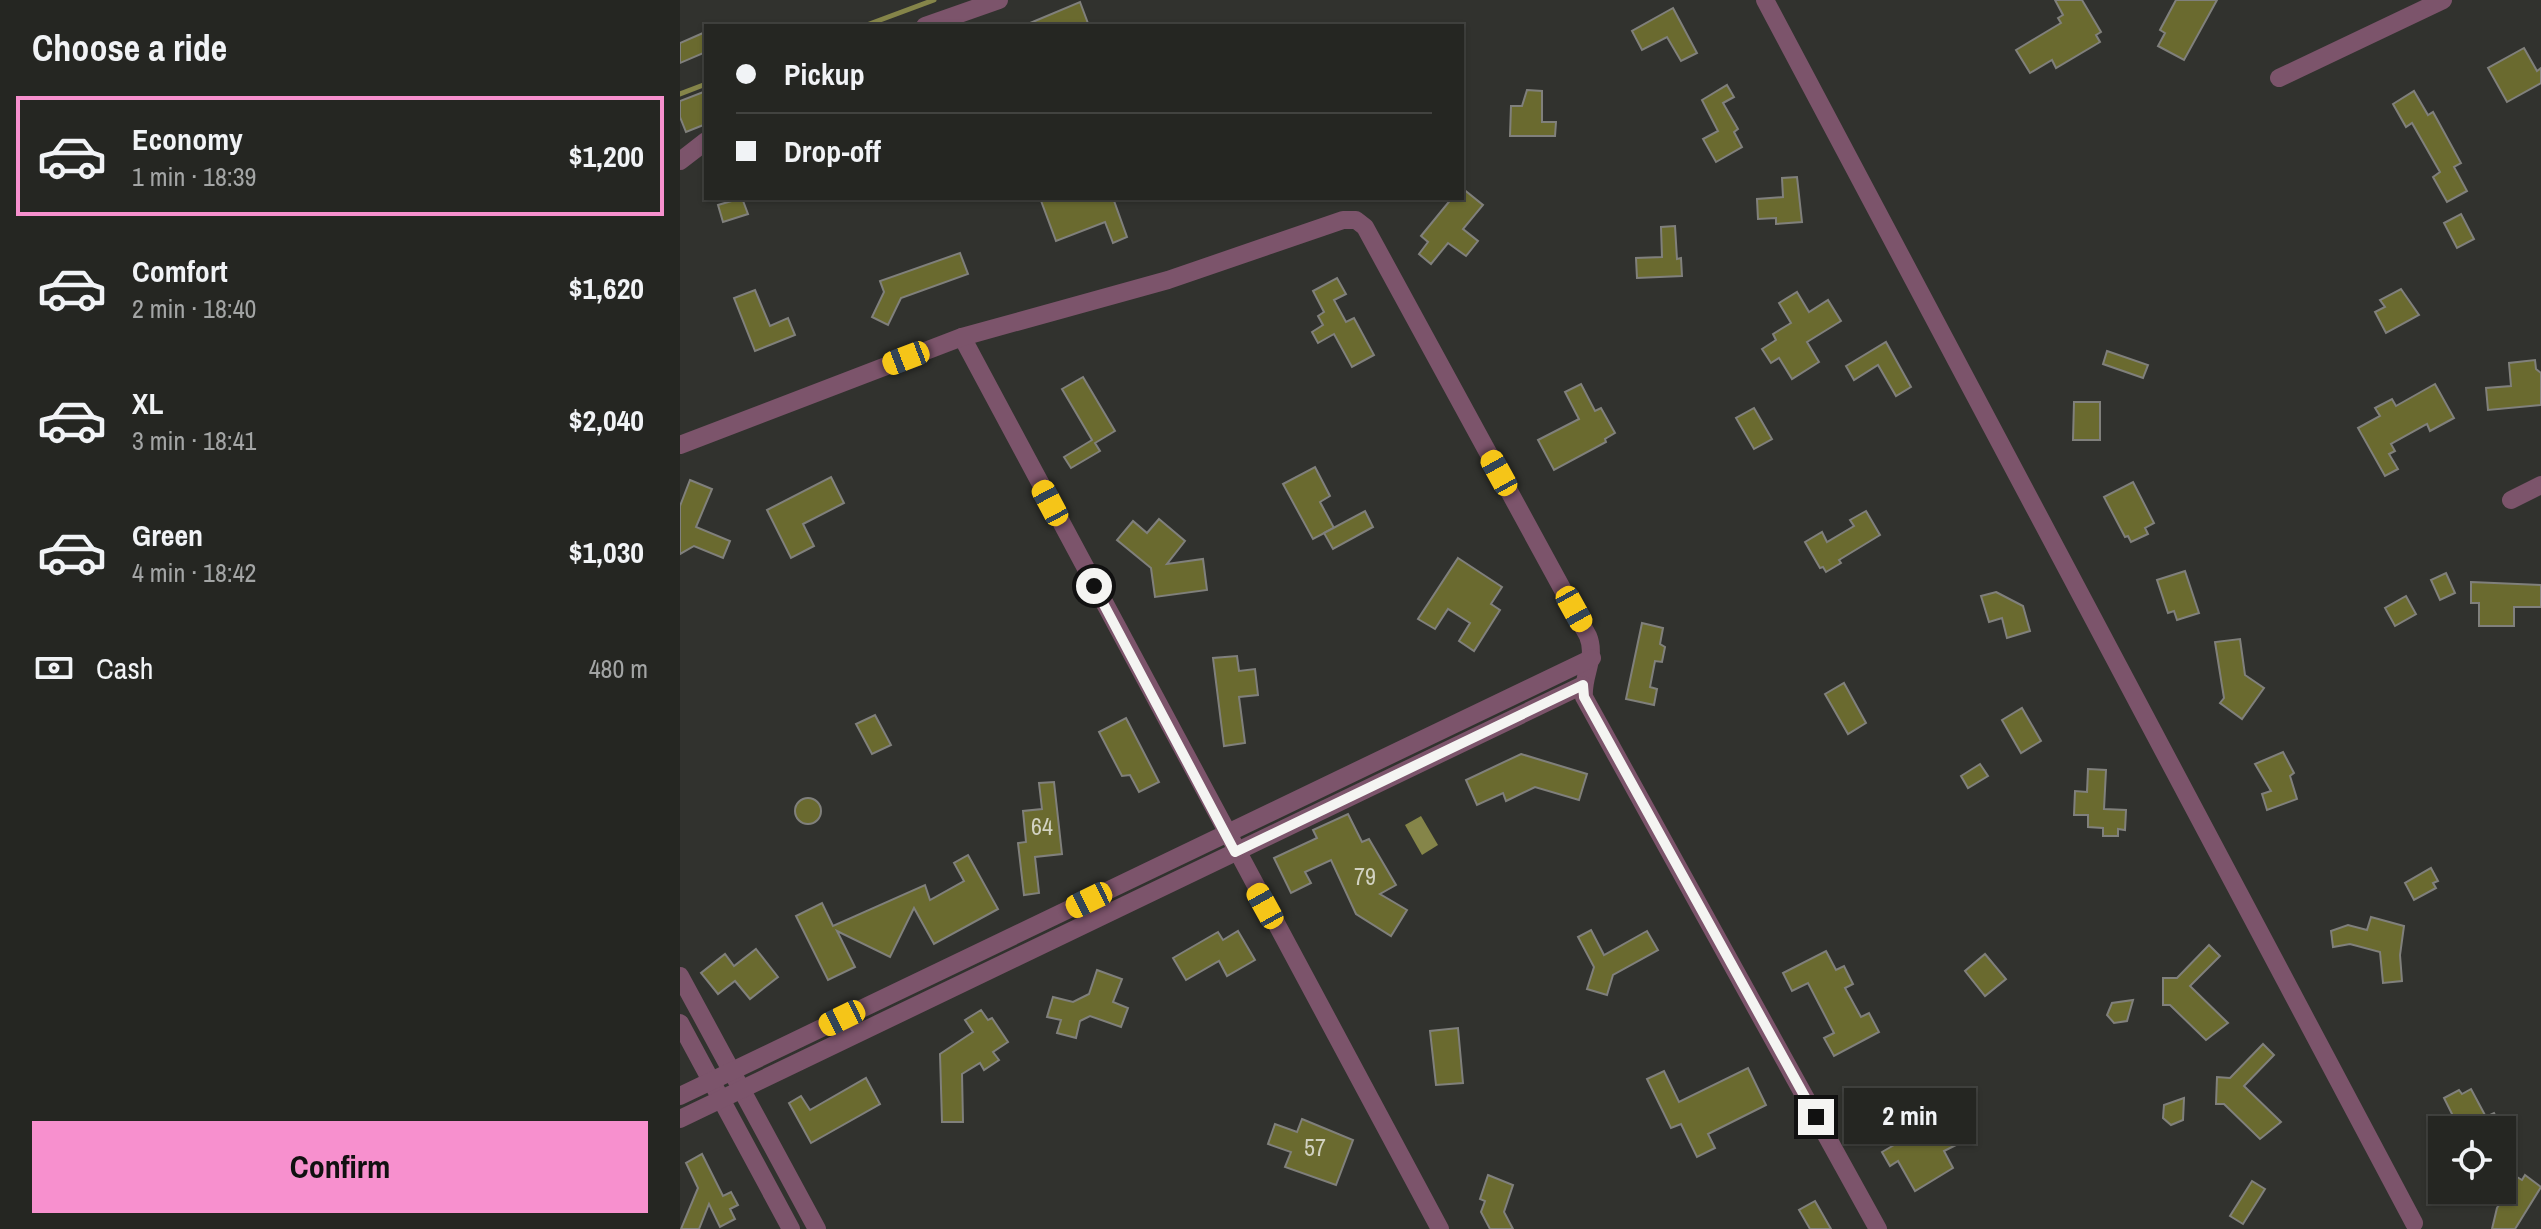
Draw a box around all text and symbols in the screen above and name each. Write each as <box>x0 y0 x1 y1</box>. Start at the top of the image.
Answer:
text: Choose a ride <box>32 24 227 72</box>
text: Pickup <box>784 54 865 94</box>
text: Economy <box>132 119 243 159</box>
icon: car <box>36 120 108 192</box>
text: Drop-off <box>784 131 881 171</box>
text: $1,200 <box>569 136 644 176</box>
text: 1 min · 18:39 <box>132 159 256 194</box>
text: Comfort <box>132 251 228 291</box>
icon: car <box>36 252 108 324</box>
text: $1,620 <box>569 268 644 308</box>
text: 2 min · 18:40 <box>132 291 256 326</box>
car <box>879 338 933 378</box>
text: XL <box>132 383 163 423</box>
icon: car <box>36 384 108 456</box>
text: $2,040 <box>569 400 644 440</box>
text: 3 min · 18:41 <box>132 423 256 458</box>
car <box>1477 446 1521 500</box>
car <box>1028 476 1072 530</box>
text: Green <box>132 515 203 555</box>
icon: car <box>36 516 108 588</box>
text: $1,030 <box>569 532 644 572</box>
text: 4 min · 18:42 <box>132 555 256 590</box>
route start <box>1076 568 1112 604</box>
car <box>1552 582 1596 636</box>
icon: cash <box>32 646 76 690</box>
text: Cash <box>96 648 153 688</box>
text: 480 m <box>589 651 648 686</box>
house number: 64 <box>1031 810 1053 842</box>
house number: 79 <box>1354 860 1376 892</box>
car <box>1062 879 1116 921</box>
car <box>1243 879 1287 933</box>
car <box>815 997 869 1039</box>
callout: 2 min <box>1844 1089 1976 1145</box>
text: 2 min <box>1882 1098 1938 1133</box>
route end <box>1798 1099 1834 1135</box>
map controls <box>2428 1116 2516 1204</box>
button: locate <box>2428 1116 2516 1204</box>
button: Confirm <box>32 1121 648 1213</box>
house number: 57 <box>1304 1131 1326 1163</box>

